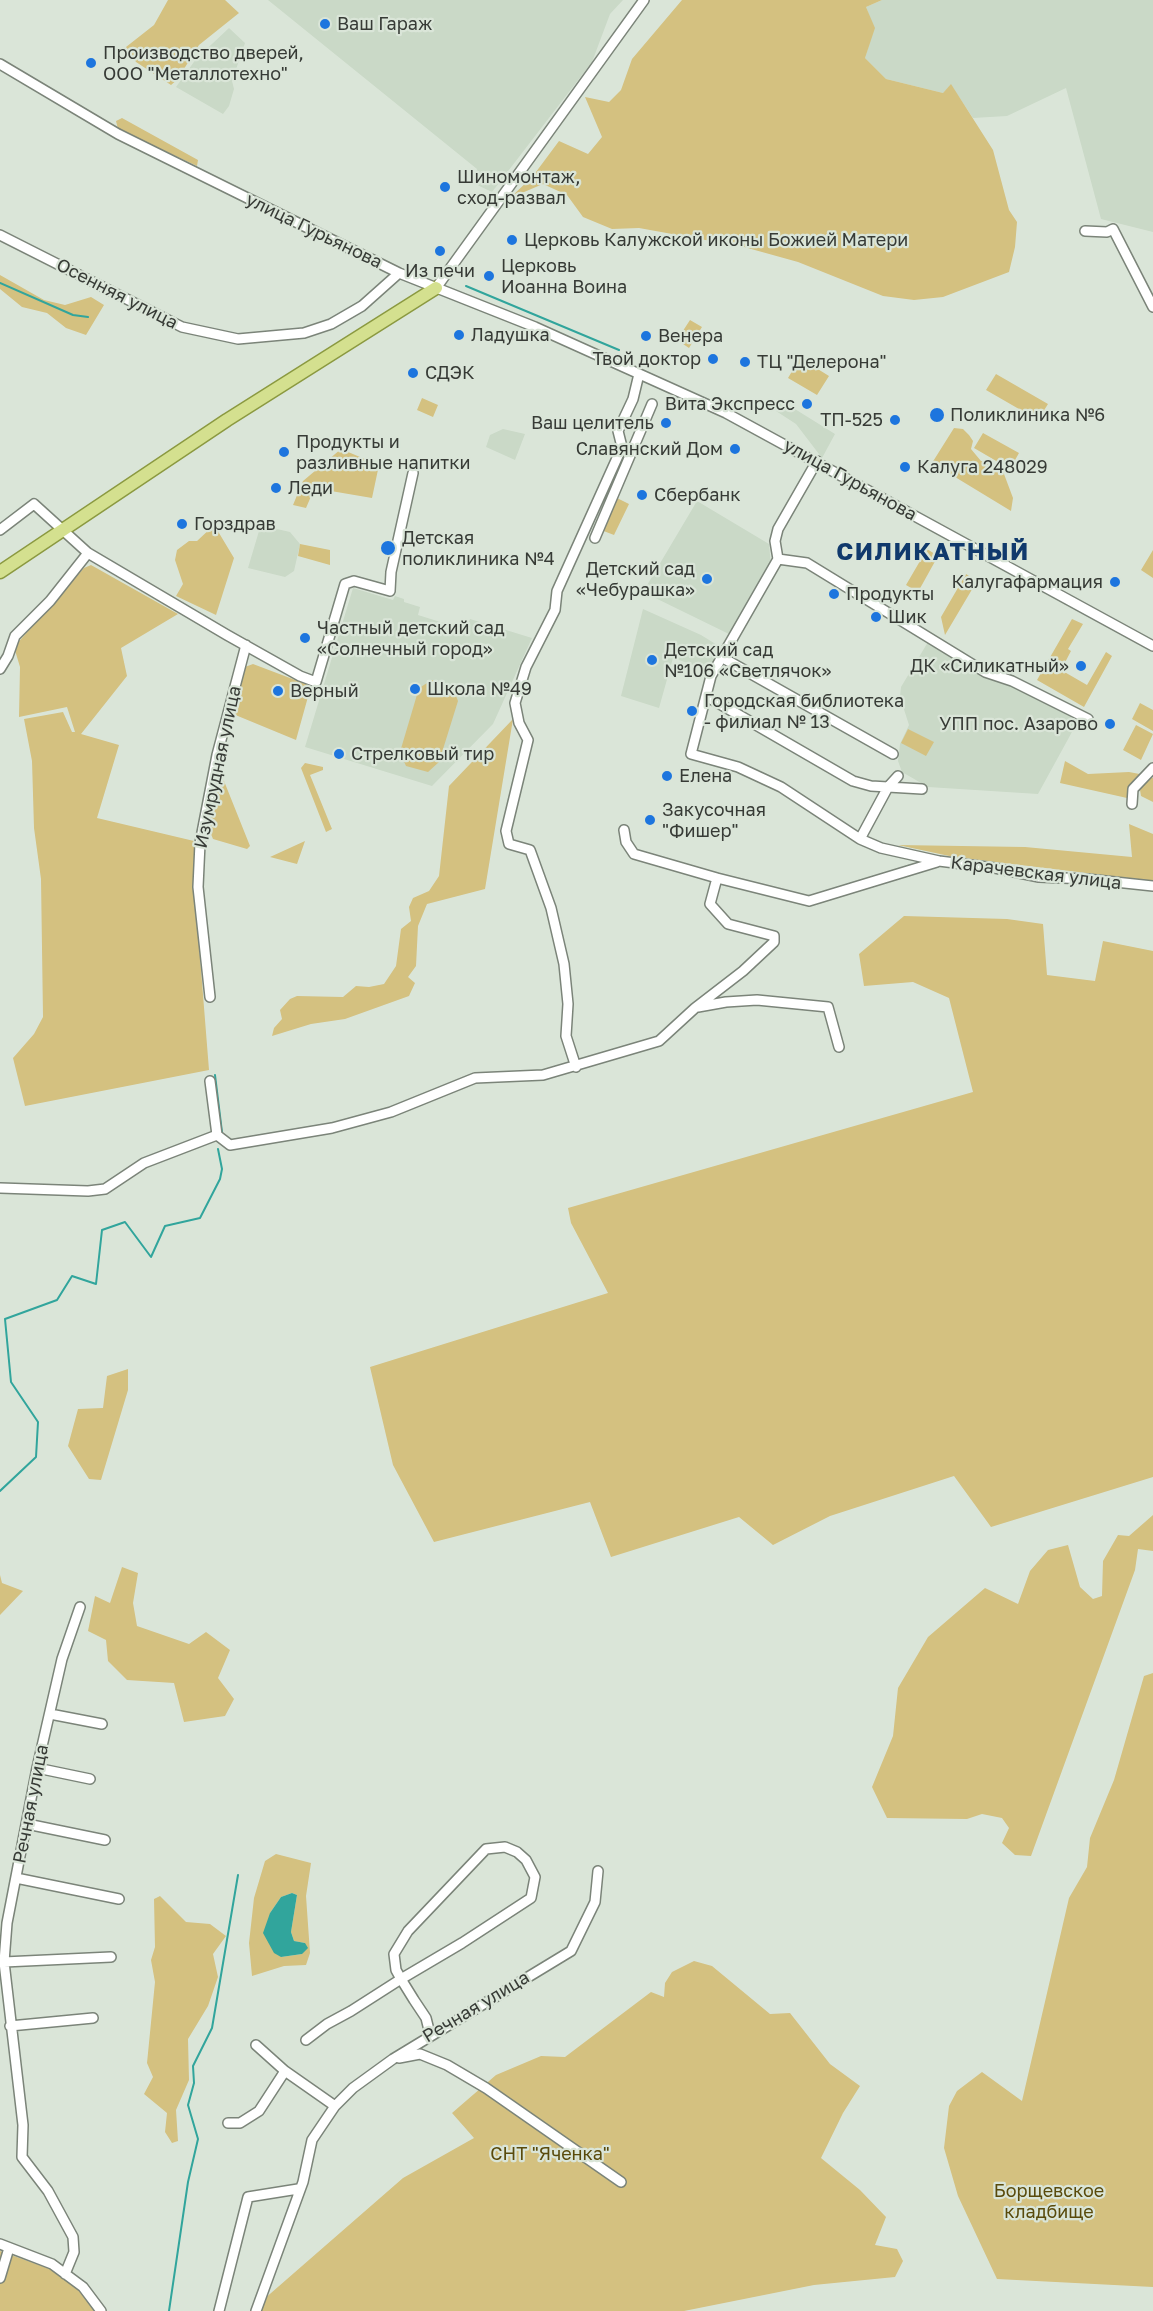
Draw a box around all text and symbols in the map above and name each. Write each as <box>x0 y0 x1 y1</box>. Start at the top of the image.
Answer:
place label: Ваш Гараж <box>337 13 432 35</box>
marker: Ваш Гараж <box>318 17 332 31</box>
place label: Производство дверей, ООО "Металлотехно" <box>103 42 304 84</box>
marker: Производство дверей, ООО "Металлотехно" <box>84 56 98 70</box>
place label: Шиномонтаж, сход-развал <box>457 166 581 208</box>
marker: Шиномонтаж, сход-развал <box>438 180 452 194</box>
street label: улица Гурьянова <box>242 189 386 273</box>
place label: Церковь Калужской иконы Божией Матери <box>524 229 908 251</box>
marker: Церковь Калужской иконы Божией Матери <box>505 233 519 247</box>
marker: Из печи <box>433 244 447 258</box>
street label: Осенняя улица <box>53 254 181 334</box>
place label: Церковь Иоанна Воина <box>501 255 627 298</box>
place label: Из печи <box>405 260 475 282</box>
marker: Церковь Иоанна Воина <box>482 269 496 283</box>
place label: Ладушка <box>471 324 550 346</box>
place label: Венера <box>658 325 723 347</box>
marker: Ладушка <box>452 328 466 342</box>
marker: Венера <box>639 329 653 343</box>
place label: Твой доктор <box>592 348 701 370</box>
place label: ТЦ "Делерона" <box>757 351 886 373</box>
marker: Твой доктор <box>706 352 720 366</box>
marker: ТЦ "Делерона" <box>738 355 752 369</box>
place label: СДЭК <box>425 362 474 384</box>
marker: СДЭК <box>406 366 420 380</box>
place label: Вита Экспресс <box>665 393 795 415</box>
marker: Вита Экспресс <box>800 397 814 411</box>
place label: Поликлиника №6 <box>950 404 1105 426</box>
marker: Поликлиника №6 <box>928 406 946 424</box>
place label: ТП-525 <box>820 409 883 431</box>
place label: Ваш целитель <box>531 412 654 434</box>
marker: ТП-525 <box>888 413 902 427</box>
marker: Ваш целитель <box>659 416 673 430</box>
place label: Продукты и разливные напитки <box>296 431 471 474</box>
street label: улица Гурьянова <box>780 434 920 526</box>
place label: Славянский Дом <box>576 438 723 460</box>
marker: Славянский Дом <box>728 442 742 456</box>
marker: Продукты и разливные напитки <box>277 445 291 459</box>
place label: Калуга 248029 <box>917 456 1048 478</box>
marker: Калуга 248029 <box>898 460 912 474</box>
place label: Леди <box>288 477 333 499</box>
marker: Леди <box>269 481 283 495</box>
place label: Сбербанк <box>654 484 741 506</box>
marker: Сбербанк <box>635 488 649 502</box>
place label: Горздрав <box>194 513 276 535</box>
marker: Горздрав <box>175 517 189 531</box>
place label: Детская поликлиника №4 <box>402 527 555 570</box>
district label: СИЛИКАТНЫЙ <box>836 538 1030 566</box>
marker: Детская поликлиника №4 <box>379 539 397 557</box>
place label: Детский сад «Чебурашка» <box>576 558 695 600</box>
place label: Калугафармация <box>952 571 1103 593</box>
marker: Детский сад «Чебурашка» <box>700 572 714 586</box>
marker: Калугафармация <box>1108 575 1122 589</box>
place label: Продукты <box>846 583 934 605</box>
marker: Продукты <box>827 587 841 601</box>
place label: Шик <box>888 606 927 628</box>
marker: Шик <box>869 610 883 624</box>
place label: Частный детский сад «Солнечный город» <box>317 617 505 660</box>
marker: Частный детский сад «Солнечный город» <box>298 631 312 645</box>
place label: Детский сад №106 «Светлячок» <box>664 639 831 682</box>
marker: Детский сад №106 «Светлячок» <box>645 653 659 667</box>
place label: ДК «Силикатный» <box>910 655 1069 677</box>
marker: ДК «Силикатный» <box>1074 659 1088 673</box>
place label: Школа №49 <box>427 678 532 700</box>
place label: Верный <box>290 680 359 702</box>
marker: Школа №49 <box>408 682 422 696</box>
street label: Изумрудная улица <box>190 684 246 850</box>
marker: Верный <box>271 684 285 698</box>
place label: Городская библиотека - филиал № 13 <box>704 690 904 732</box>
marker: Городская библиотека - филиал № 13 <box>685 704 699 718</box>
place label: УПП пос. Азарово <box>939 713 1098 735</box>
marker: УПП пос. Азарово <box>1103 717 1117 731</box>
place label: Стрелковый тир <box>351 743 494 765</box>
marker: Стрелковый тир <box>332 747 346 761</box>
place label: Елена <box>679 765 732 787</box>
marker: Елена <box>660 769 674 783</box>
place label: Закусочная "Фишер" <box>662 799 766 842</box>
marker: Закусочная "Фишер" <box>643 813 657 827</box>
street label: Карачевская улица <box>949 852 1123 894</box>
street label: Речная улица <box>9 1743 53 1865</box>
street label: Речная улица <box>419 1967 533 2047</box>
park label: СНТ "Яченка" <box>490 2143 610 2165</box>
park label: Борщевское кладбище <box>994 2180 1104 2222</box>

